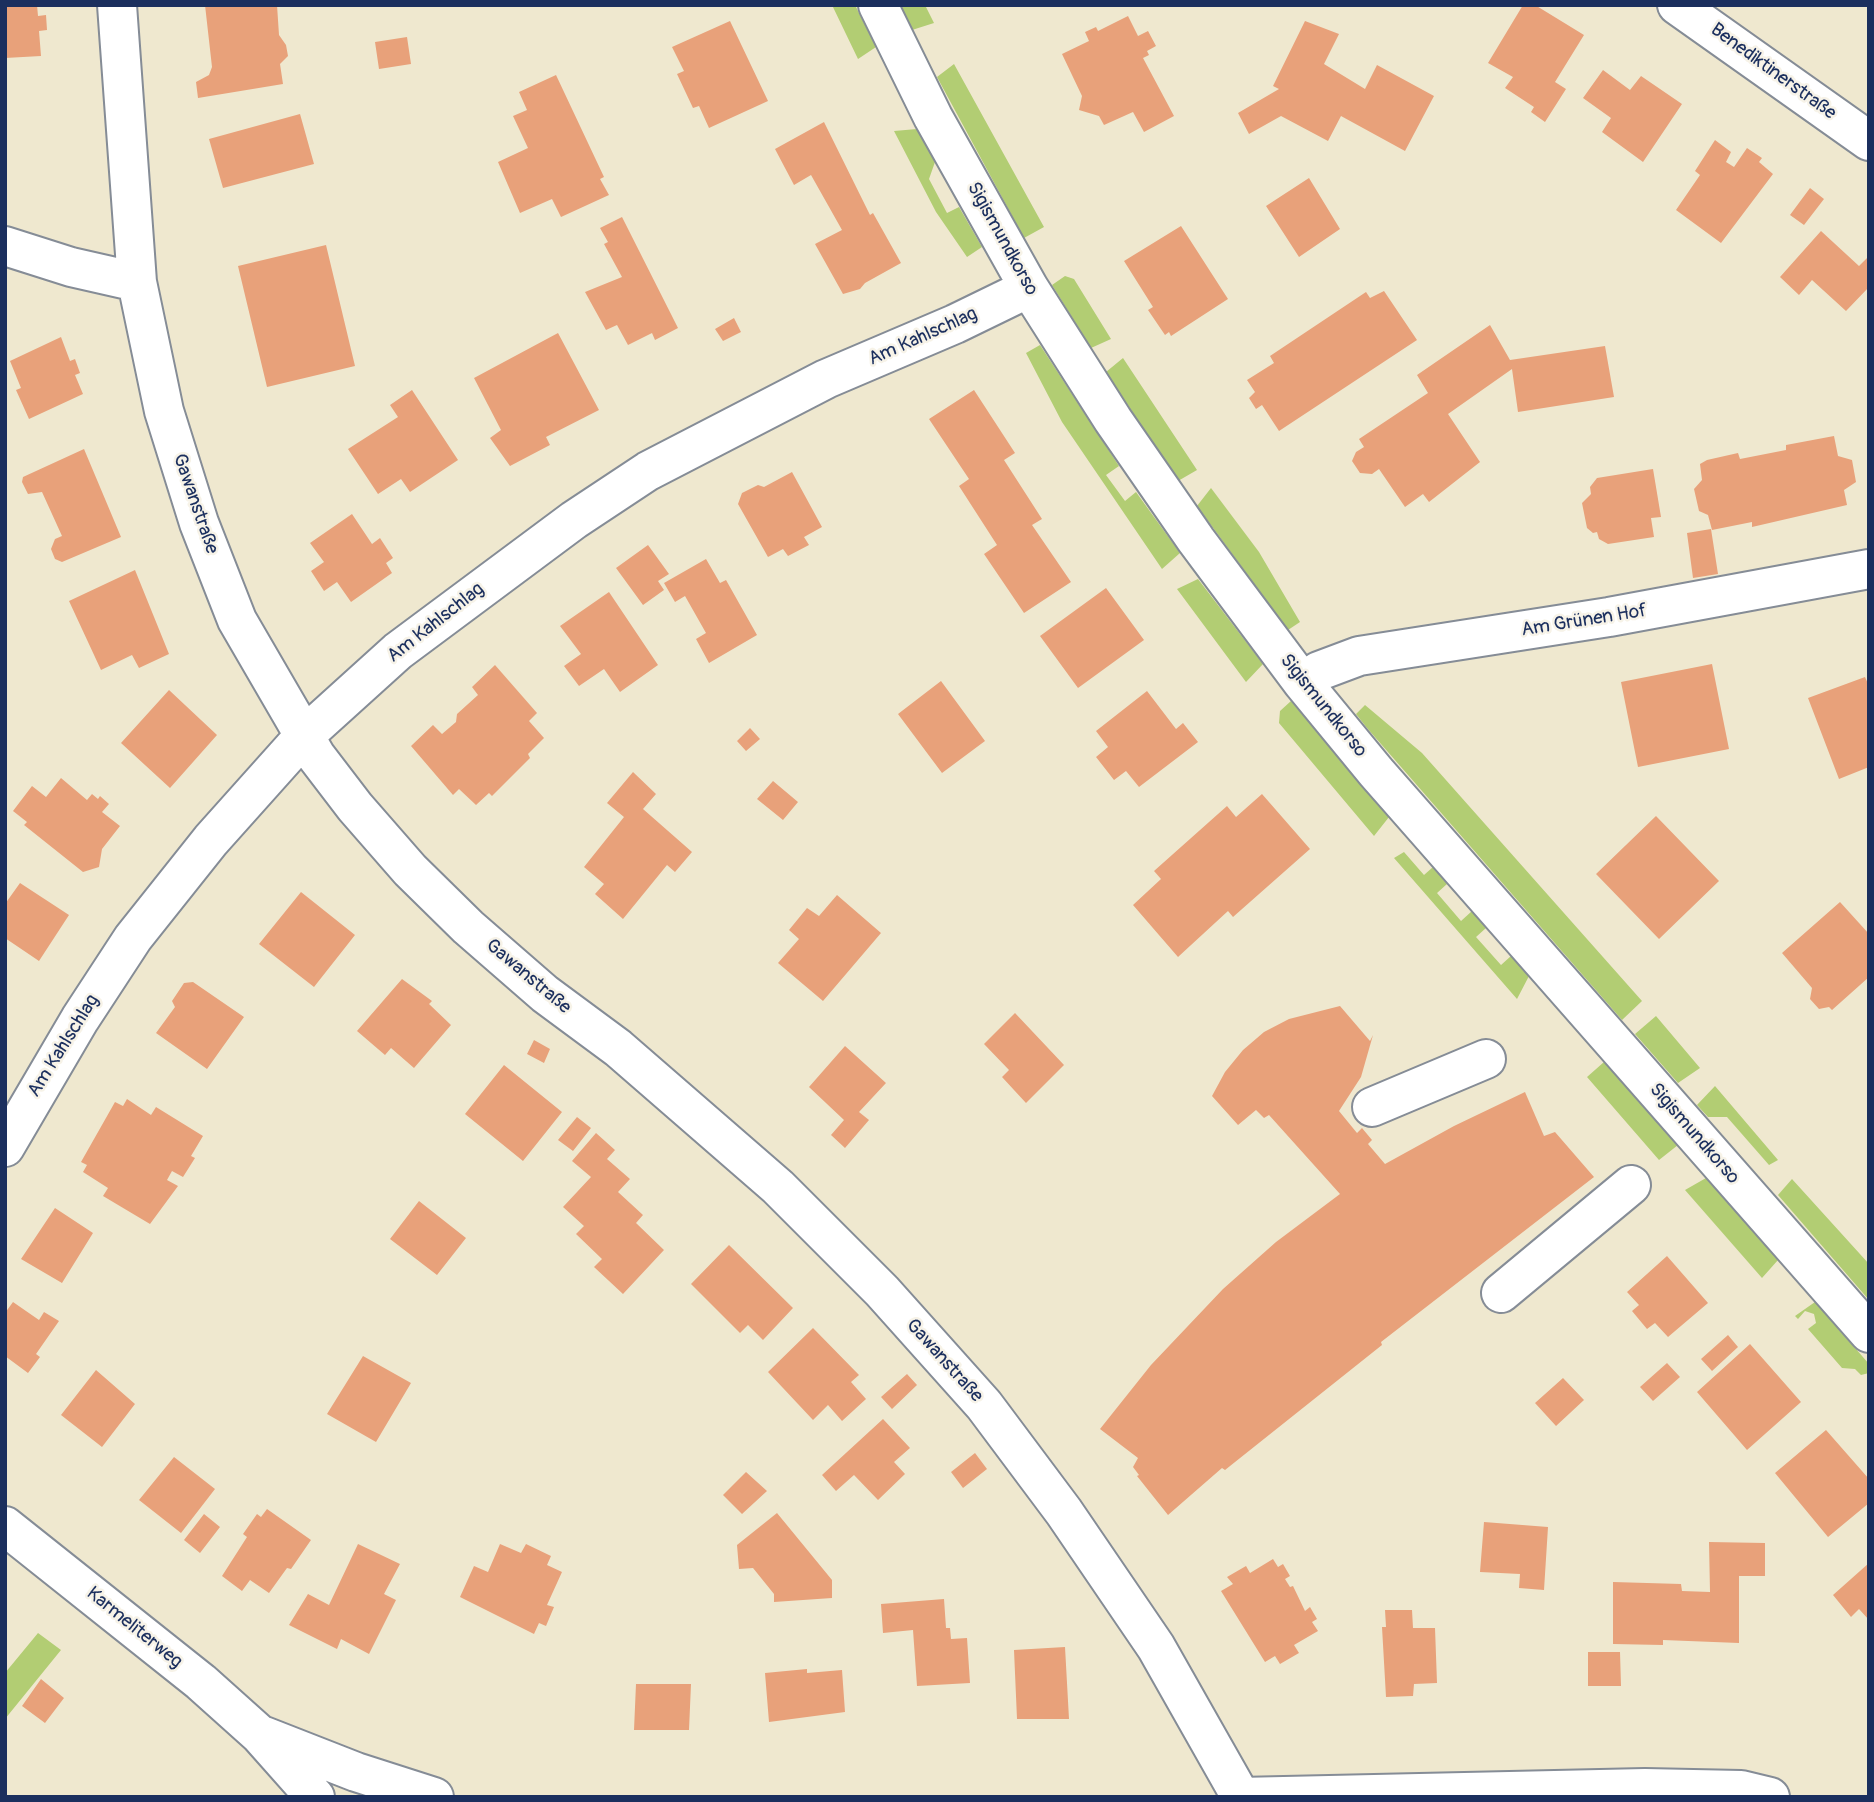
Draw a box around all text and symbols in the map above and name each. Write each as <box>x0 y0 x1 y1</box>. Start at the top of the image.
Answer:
street label: Benediktinerstraße <box>1706 19 1840 125</box>
street label: Sigismundkorso <box>961 178 1043 300</box>
street label: Am Kahlschlag <box>865 303 981 371</box>
street label: Gawanstraße <box>167 451 223 557</box>
street label: Am Kahlschlag <box>383 578 489 668</box>
street label: Am Grünen Hof <box>1520 600 1648 642</box>
street label: Sigismundkorso <box>1274 650 1372 762</box>
street label: Gawanstraße <box>481 935 575 1019</box>
street label: Am Kahlschlag <box>23 991 105 1101</box>
street label: Sigismundkorso <box>1644 1079 1744 1189</box>
street label: Gawanstraße <box>901 1315 987 1407</box>
street label: Karmeliterweg <box>81 1582 187 1674</box>

